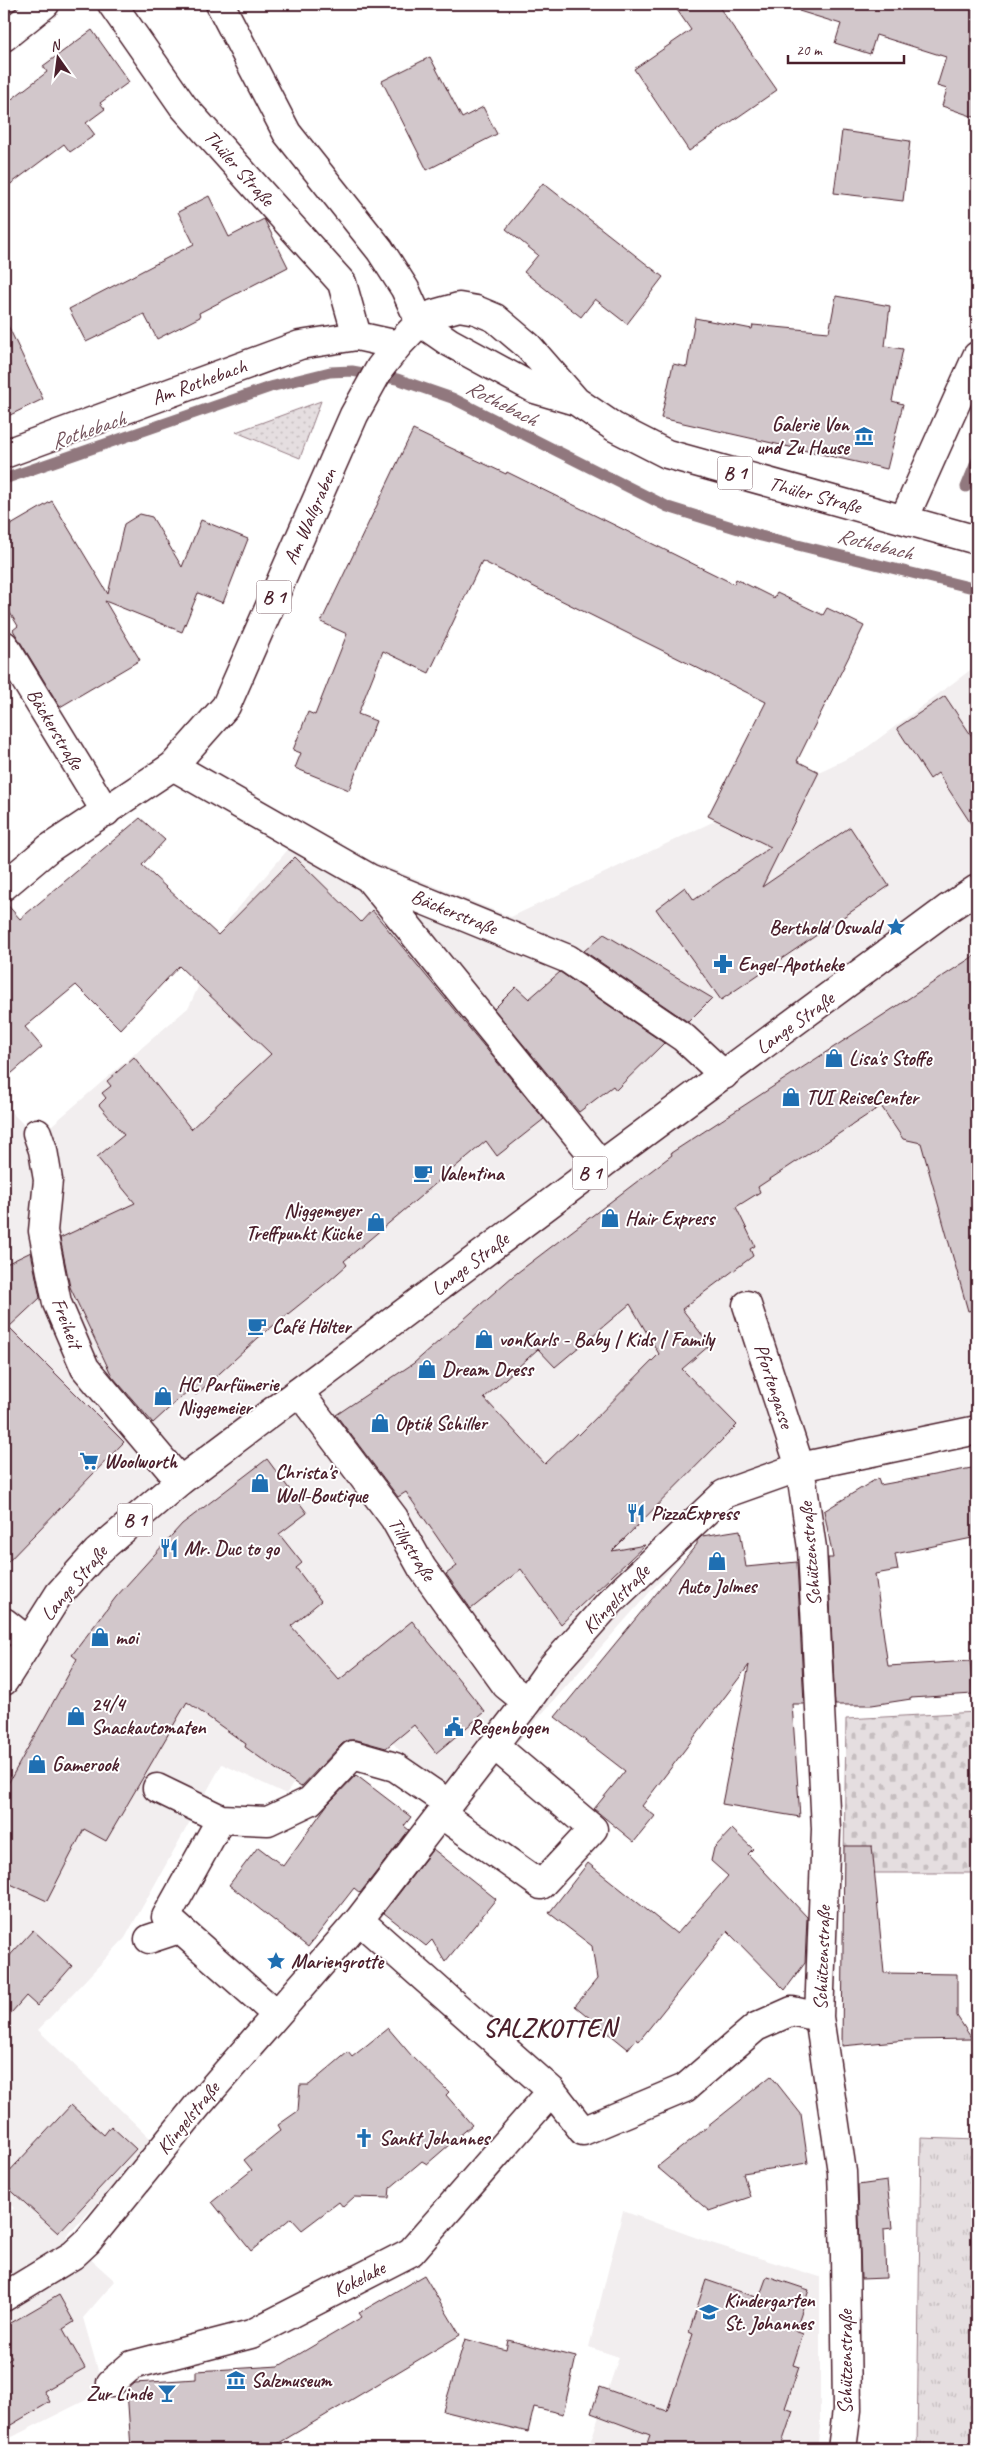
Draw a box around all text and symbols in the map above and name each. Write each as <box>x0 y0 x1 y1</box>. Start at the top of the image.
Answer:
north arrow <box>32 32 82 82</box>
scale bar <box>788 32 905 64</box>
text: N <box>49 36 63 55</box>
text: 20 m <box>796 41 823 60</box>
street label: Thüler Straße <box>198 125 281 212</box>
street label: Am Rothebach <box>148 353 251 411</box>
water label: Rothebach <box>462 374 543 433</box>
water label: Rothebach <box>48 405 130 455</box>
place label: Galerie Von und Zu Hause <box>756 412 851 460</box>
museum icon: Galerie Von und Zu Hause <box>853 425 875 447</box>
road number: B 1 <box>718 456 752 489</box>
street label: Am Wallgraben <box>278 463 343 568</box>
street label: Thüler Straße <box>766 471 865 520</box>
water label: Rothebach <box>835 522 917 566</box>
road number: B 1 <box>256 580 292 614</box>
street label: Bäckerstraße <box>21 684 90 775</box>
street label: Bäckerstraße <box>407 883 502 941</box>
place label: Berthold Oswald <box>769 915 885 940</box>
place icon: Berthold Oswald <box>885 916 907 938</box>
place label: Engel-Apotheke <box>738 952 845 977</box>
pharmacy icon: Engel-Apotheke <box>712 953 734 975</box>
street label: Lange Straße <box>751 985 840 1060</box>
place label: Lisa's Stoffe <box>849 1046 933 1071</box>
shop icon: Lisa's Stoffe <box>823 1047 845 1069</box>
place label: TUI ReiseCenter <box>806 1085 921 1110</box>
shop icon: TUI ReiseCenter <box>780 1086 802 1108</box>
road number: B 1 <box>572 1156 608 1190</box>
place label: Valentina <box>438 1161 506 1186</box>
cafe icon: Valentina <box>412 1162 434 1184</box>
place label: Niggemeyer Treffpunkt Küche <box>246 1198 364 1246</box>
place label: Hair Express <box>625 1206 716 1231</box>
shop icon: Hair Express <box>599 1207 621 1229</box>
shop icon: Niggemeyer Treffpunkt Küche <box>365 1211 387 1233</box>
street label: Lange Straße <box>426 1226 515 1301</box>
street label: Freiheit <box>46 1294 89 1355</box>
place label: Café Hölter <box>272 1314 353 1339</box>
cafe icon: Café Hölter <box>246 1315 268 1337</box>
place label: vonKarls - Baby | Kids | Family <box>499 1327 716 1353</box>
shop icon: vonKarls - Baby | Kids | Family <box>473 1328 495 1350</box>
street label: Pfortengasse <box>749 1341 800 1433</box>
place label: Dream Dress <box>442 1357 535 1382</box>
shop icon: Dream Dress <box>416 1358 438 1380</box>
place label: HC Parfümerie Niggemeier <box>178 1372 280 1420</box>
shop icon: HC Parfümerie Niggemeier <box>152 1385 174 1407</box>
place label: Optik Schiller <box>395 1411 489 1436</box>
shop icon: Optik Schiller <box>369 1412 391 1434</box>
place label: Woolworth <box>104 1449 178 1474</box>
supermarket icon: Woolworth <box>78 1450 100 1472</box>
place label: Christa's Woll-Boutique <box>275 1460 369 1508</box>
shop icon: Christa's Woll-Boutique <box>249 1472 271 1494</box>
street label: Schützenstraße <box>793 1499 827 1607</box>
place label: PizzaExpress <box>651 1501 740 1526</box>
restaurant icon: PizzaExpress <box>625 1502 647 1524</box>
road number: B 1 <box>118 1504 152 1536</box>
street label: Tillystraße <box>383 1513 442 1587</box>
place label: Mr. Duc to go <box>184 1536 281 1561</box>
restaurant icon: Mr. Duc to go <box>158 1537 180 1559</box>
street label: Lange Straße <box>35 1539 114 1626</box>
shop icon: Auto Jolmes <box>706 1550 728 1572</box>
street label: Klingelstraße <box>577 1558 656 1639</box>
place label: Auto Jolmes <box>678 1574 758 1599</box>
place label: moi <box>115 1625 141 1650</box>
shop icon: moi <box>89 1626 111 1648</box>
place label: 24/4 Snackautomaten <box>91 1692 206 1740</box>
shop icon: 24/4 Snackautomaten <box>65 1705 87 1727</box>
place label: Regenbogen <box>469 1715 550 1740</box>
public building icon: Regenbogen <box>443 1716 465 1738</box>
place label: Gamerook <box>52 1752 120 1777</box>
shop icon: Gamerook <box>26 1753 48 1775</box>
street label: Schützenstraße <box>808 1904 836 2011</box>
place label: Mariengrotte <box>291 1949 384 1974</box>
place icon: Mariengrotte <box>265 1950 287 1972</box>
district label: SALZKOTTEN <box>483 2012 620 2044</box>
street label: Klingelstraße <box>151 2075 226 2160</box>
place label: Sankt Johannes <box>379 2126 491 2151</box>
church icon: Sankt Johannes <box>353 2127 375 2149</box>
street label: Kokelake <box>329 2255 391 2303</box>
place label: Kindergarten St. Johannes <box>724 2288 816 2336</box>
school or university icon: Kindergarten St. Johannes <box>698 2301 720 2323</box>
street label: Schützenstraße <box>833 2308 858 2414</box>
place label: Salzmuseum <box>251 2368 333 2393</box>
museum icon: Salzmuseum <box>225 2369 247 2391</box>
place label: Zur Linde <box>86 2381 153 2406</box>
bar icon: Zur Linde <box>156 2382 178 2404</box>

